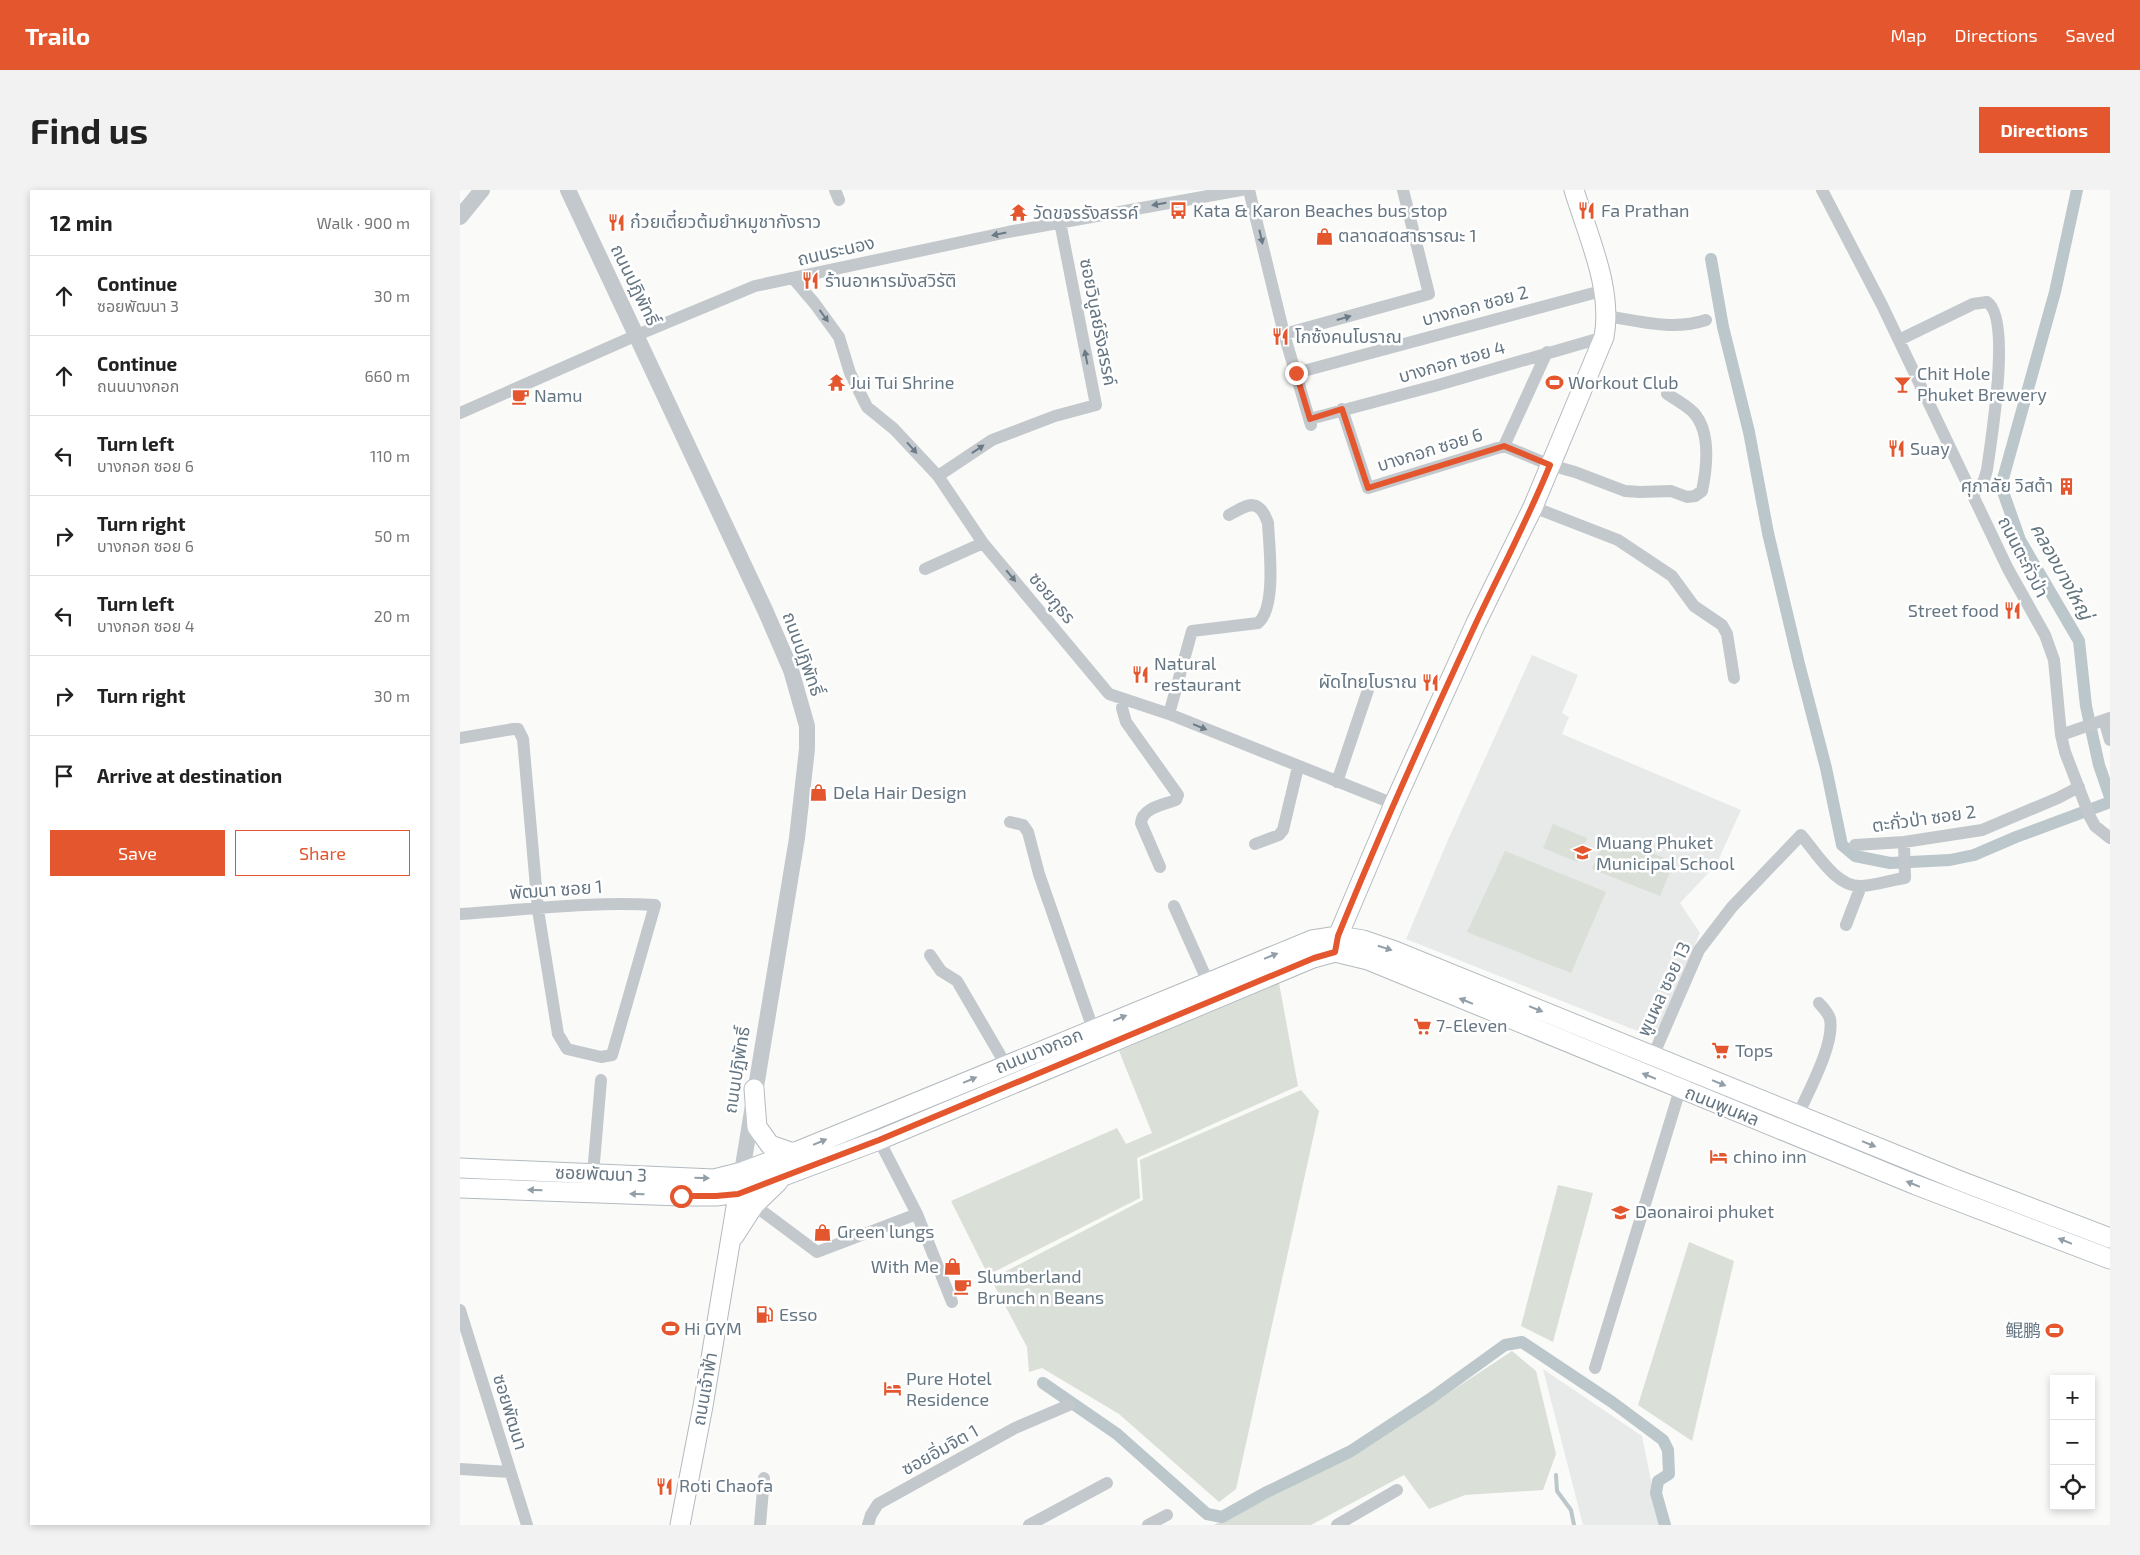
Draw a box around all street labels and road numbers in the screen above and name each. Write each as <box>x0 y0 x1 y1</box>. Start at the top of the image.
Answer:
street label: ถนนระนอง <box>795 230 877 270</box>
street label: ถนนปฏิพัทธิ์ <box>607 240 665 329</box>
street label: ซอยวิบูลย์รังสรรค์ <box>1074 256 1122 388</box>
street label: บางกอก ซอย 2 <box>1419 280 1530 330</box>
street label: บางกอก ซอย 4 <box>1396 335 1508 387</box>
street label: บางกอก ซอย 6 <box>1374 423 1485 476</box>
street label: ถนนตะกั่วป่า <box>1994 512 2054 601</box>
street label: ซอยภูธร <box>1023 567 1081 629</box>
street label: ถนนปฏิพัทธิ์ <box>779 609 829 699</box>
street label: ตะกั่วป่า ซอย 2 <box>1871 800 1977 836</box>
street label: พัฒนา ซอย 1 <box>509 875 603 903</box>
street label: พูนผล ซอย 13 <box>1632 938 1696 1040</box>
street label: ถนนบางกอก <box>992 1023 1086 1078</box>
street label: ถนนปฏิพัทธิ์ <box>718 1024 754 1115</box>
street label: ถนนพูนผล <box>1681 1080 1763 1132</box>
street label: ซอยพัฒนา 3 <box>555 1160 647 1186</box>
street label: ถนนเจ้าฟ้า <box>687 1350 721 1427</box>
street label: ซอยพัฒนา <box>489 1371 533 1452</box>
street label: ซอยอิ่มจิต 1 <box>897 1419 982 1479</box>

